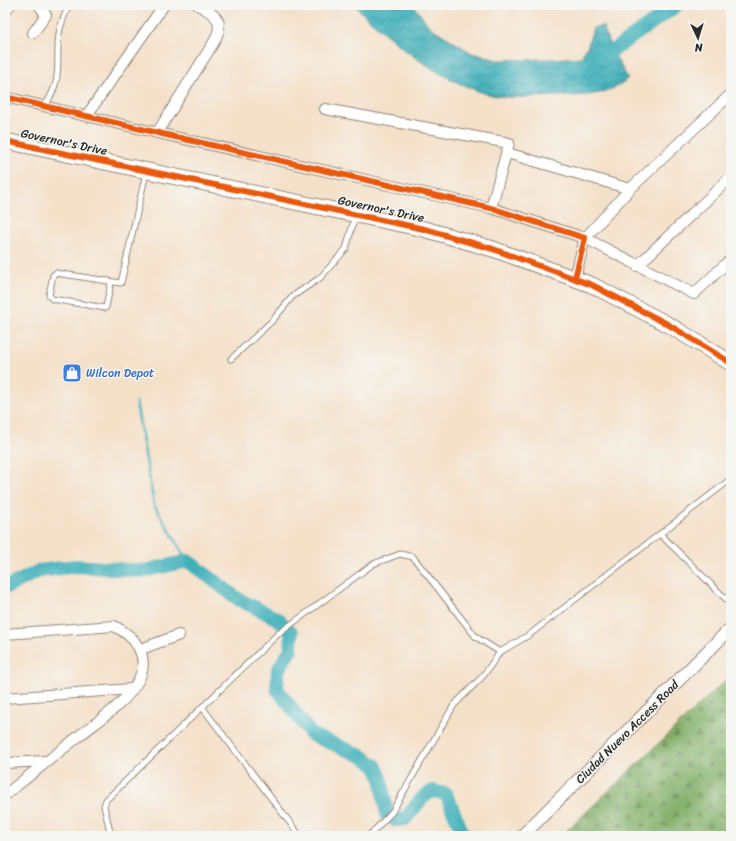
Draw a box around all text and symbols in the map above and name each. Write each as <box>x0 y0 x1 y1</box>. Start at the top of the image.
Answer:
north arrow <box>678 18 718 58</box>
text: N <box>694 38 704 57</box>
street label: Governor's Drive <box>19 122 109 162</box>
street label: Governor's Drive <box>336 189 426 229</box>
shop icon: Wilcon Depot <box>61 362 83 384</box>
place label: Wilcon Depot <box>86 362 154 384</box>
street label: Ciudad Nuevo Access Road <box>570 674 685 789</box>

